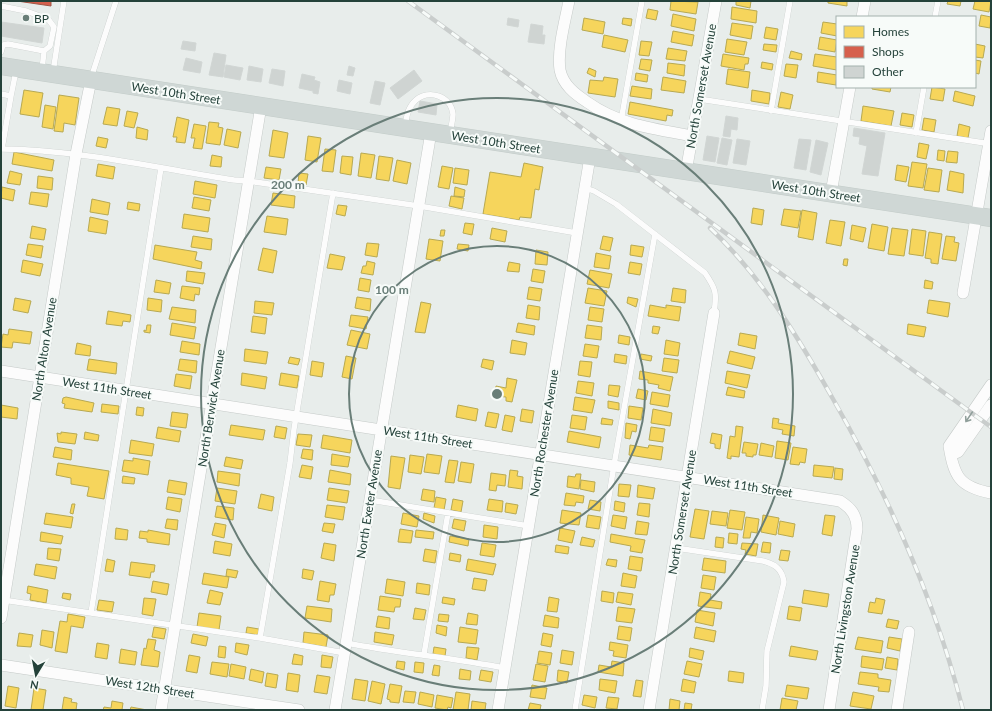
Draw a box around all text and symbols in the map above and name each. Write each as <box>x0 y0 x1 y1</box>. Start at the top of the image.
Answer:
place label: BP <box>34 11 49 26</box>
marker: BP <box>21 13 31 23</box>
legend <box>836 16 976 88</box>
street label: North Somerset Avenue <box>683 23 719 149</box>
text: Homes <box>872 24 909 39</box>
text: Shops <box>872 44 904 59</box>
text: Other <box>872 64 904 79</box>
street label: West 10th Street <box>130 79 222 108</box>
street label: West 10th Street <box>450 128 542 157</box>
text: 200 m <box>271 177 305 192</box>
street label: West 10th Street <box>770 177 862 206</box>
text: 100 m <box>375 282 409 297</box>
street label: North Alton Avenue <box>28 296 60 402</box>
street label: North Berwick Avenue <box>194 348 228 468</box>
street label: North Rochester Avenue <box>526 368 562 498</box>
street label: West 11th Street <box>61 374 153 403</box>
centre of rings <box>490 387 504 401</box>
one-way arrow <box>965 411 973 422</box>
street label: West 11th Street <box>382 423 474 452</box>
street label: North Exeter Avenue <box>353 448 385 560</box>
street label: North Somerset Avenue <box>665 448 699 576</box>
street label: West 11th Street <box>702 472 794 501</box>
street label: North Livingston Avenue <box>827 543 863 675</box>
north arrow <box>16 655 56 695</box>
street label: West 12th Street <box>104 673 196 702</box>
text: N <box>29 678 39 692</box>

